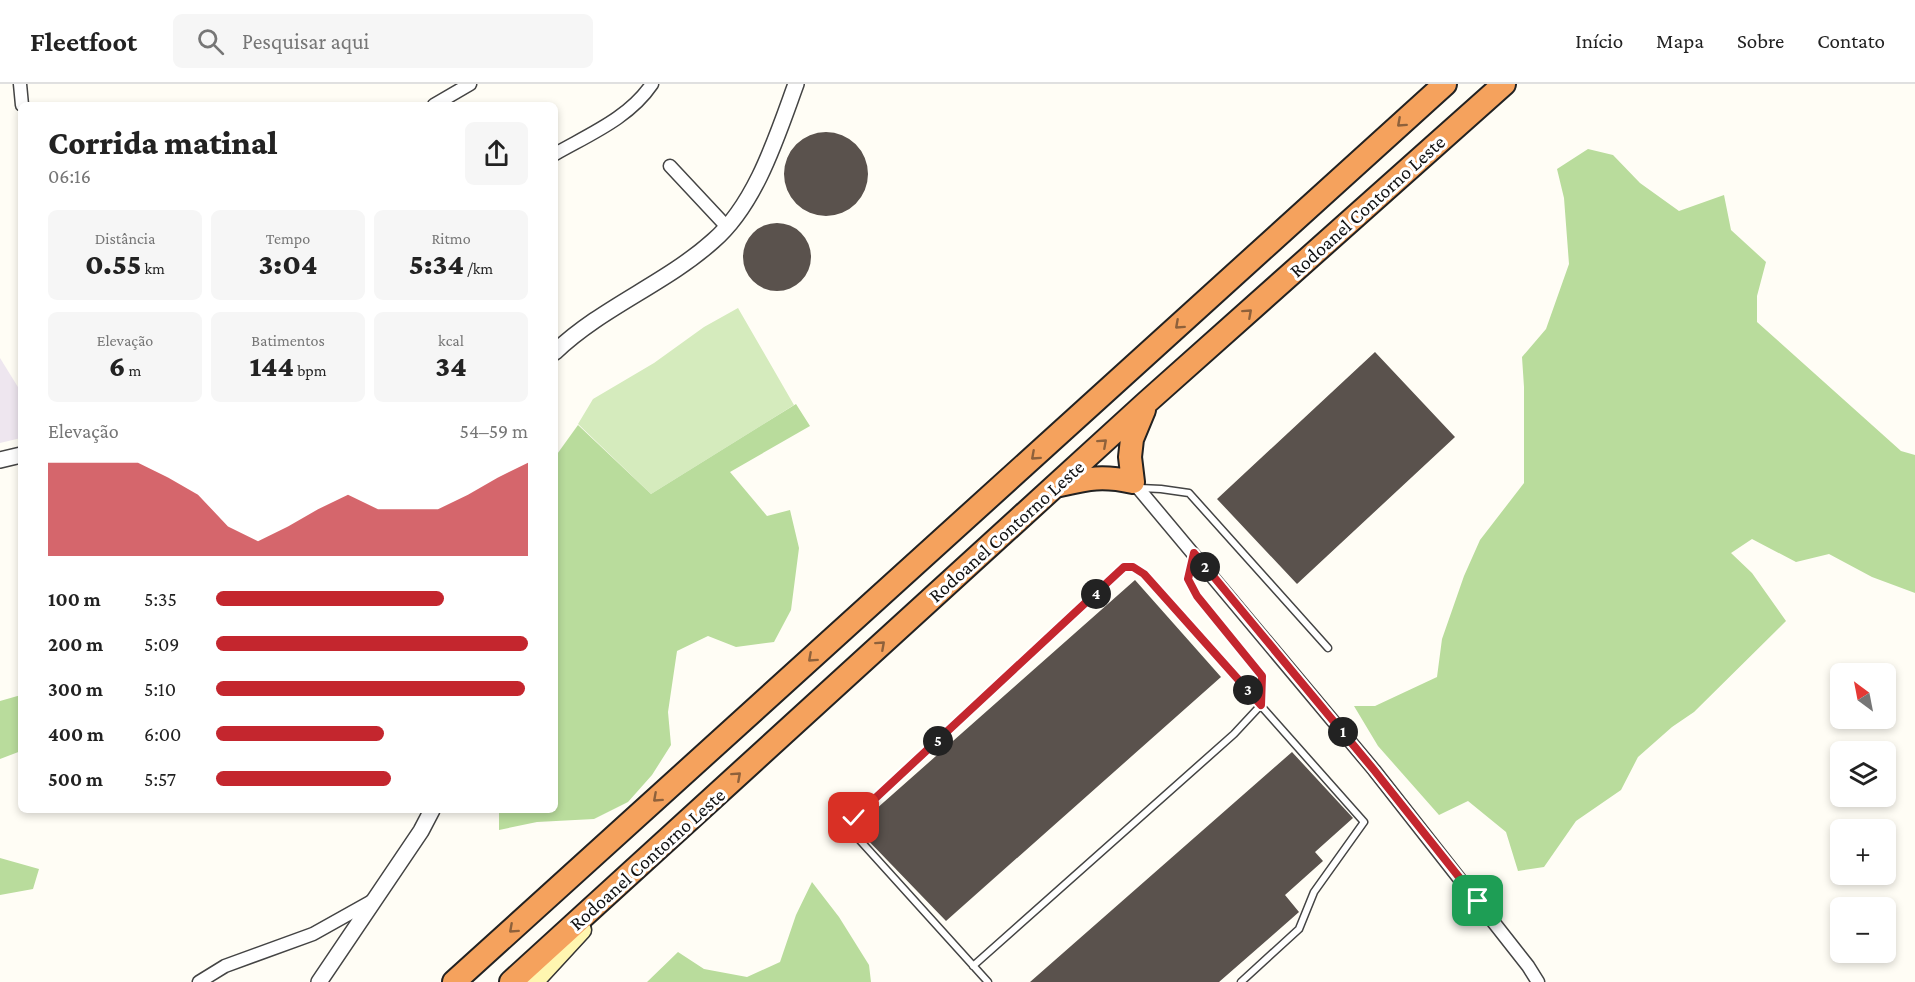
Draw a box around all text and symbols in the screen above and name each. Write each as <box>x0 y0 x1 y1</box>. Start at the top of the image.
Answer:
search box <box>173 14 593 68</box>
icon: search <box>194 25 227 58</box>
text: Fleetfoot <box>30 26 137 57</box>
text: Pesquisar aqui <box>242 29 369 54</box>
text: Início <box>1575 29 1623 53</box>
text: Mapa <box>1656 29 1704 53</box>
text: Sobre <box>1737 29 1784 53</box>
text: Contato <box>1817 29 1885 53</box>
one-way arrow <box>1397 116 1408 127</box>
button: share <box>465 122 528 185</box>
text: Corrida matinal <box>48 124 277 161</box>
street label: Rodoanel Contorno Leste <box>1285 130 1449 281</box>
text: 06:16 <box>48 165 91 187</box>
text: Distância <box>95 230 155 247</box>
text: Tempo <box>266 230 310 247</box>
text: Ritmo <box>431 230 471 247</box>
text: 0.55 <box>85 247 141 280</box>
text: 3:04 <box>259 247 317 280</box>
text: 5:34 <box>409 247 464 280</box>
text: km <box>141 260 165 277</box>
text: /km <box>464 260 493 277</box>
one-way arrow <box>1241 309 1252 320</box>
one-way arrow <box>1175 318 1186 329</box>
text: Elevação <box>97 332 153 349</box>
text: Batimentos <box>251 332 325 349</box>
text: kcal <box>438 332 464 349</box>
text: 6 <box>109 349 125 382</box>
text: 144 <box>249 349 294 382</box>
text: 34 <box>435 349 467 382</box>
text: m <box>125 362 141 379</box>
text: bpm <box>294 362 327 379</box>
text: Elevação <box>48 420 119 442</box>
text: 54–59 m <box>459 420 528 442</box>
one-way arrow <box>1096 439 1107 450</box>
one-way arrow <box>1031 449 1041 460</box>
street label: Rodoanel Contorno Leste <box>924 455 1088 606</box>
pin: 2 <box>1190 552 1220 582</box>
text: 2 <box>1201 558 1209 575</box>
pin: 4 <box>1081 579 1111 609</box>
text: 4 <box>1092 585 1100 602</box>
text: 100 m <box>48 588 101 610</box>
text: 5:35 <box>144 588 177 610</box>
text: 200 m <box>48 633 103 655</box>
text: 5:09 <box>144 633 179 655</box>
one-way arrow <box>874 641 885 652</box>
one-way arrow <box>809 650 820 661</box>
north arrow <box>1830 663 1896 729</box>
map controls <box>1830 663 1896 963</box>
pin: 3 <box>1233 675 1263 705</box>
text: 300 m <box>48 678 103 700</box>
text: 5:10 <box>144 678 176 700</box>
text: 3 <box>1244 681 1252 698</box>
pin: 1 <box>1328 717 1358 747</box>
text: 400 m <box>48 723 104 745</box>
text: 6:00 <box>144 723 181 745</box>
text: 1 <box>1340 723 1346 740</box>
pin: 5 <box>923 726 953 756</box>
text: 5 <box>934 732 942 749</box>
button: layers <box>1830 741 1896 807</box>
text: 500 m <box>48 768 103 790</box>
text: 5:57 <box>144 768 176 790</box>
one-way arrow <box>730 772 741 783</box>
street label: Rodoanel Contorno Leste <box>565 783 729 934</box>
one-way arrow <box>653 791 664 802</box>
pin <box>828 792 879 843</box>
icon: check <box>837 801 870 834</box>
button: + <box>1830 819 1896 885</box>
pin <box>1452 875 1503 926</box>
icon: arrive <box>1461 884 1494 917</box>
button: − <box>1830 897 1896 963</box>
one-way arrow <box>509 922 519 933</box>

